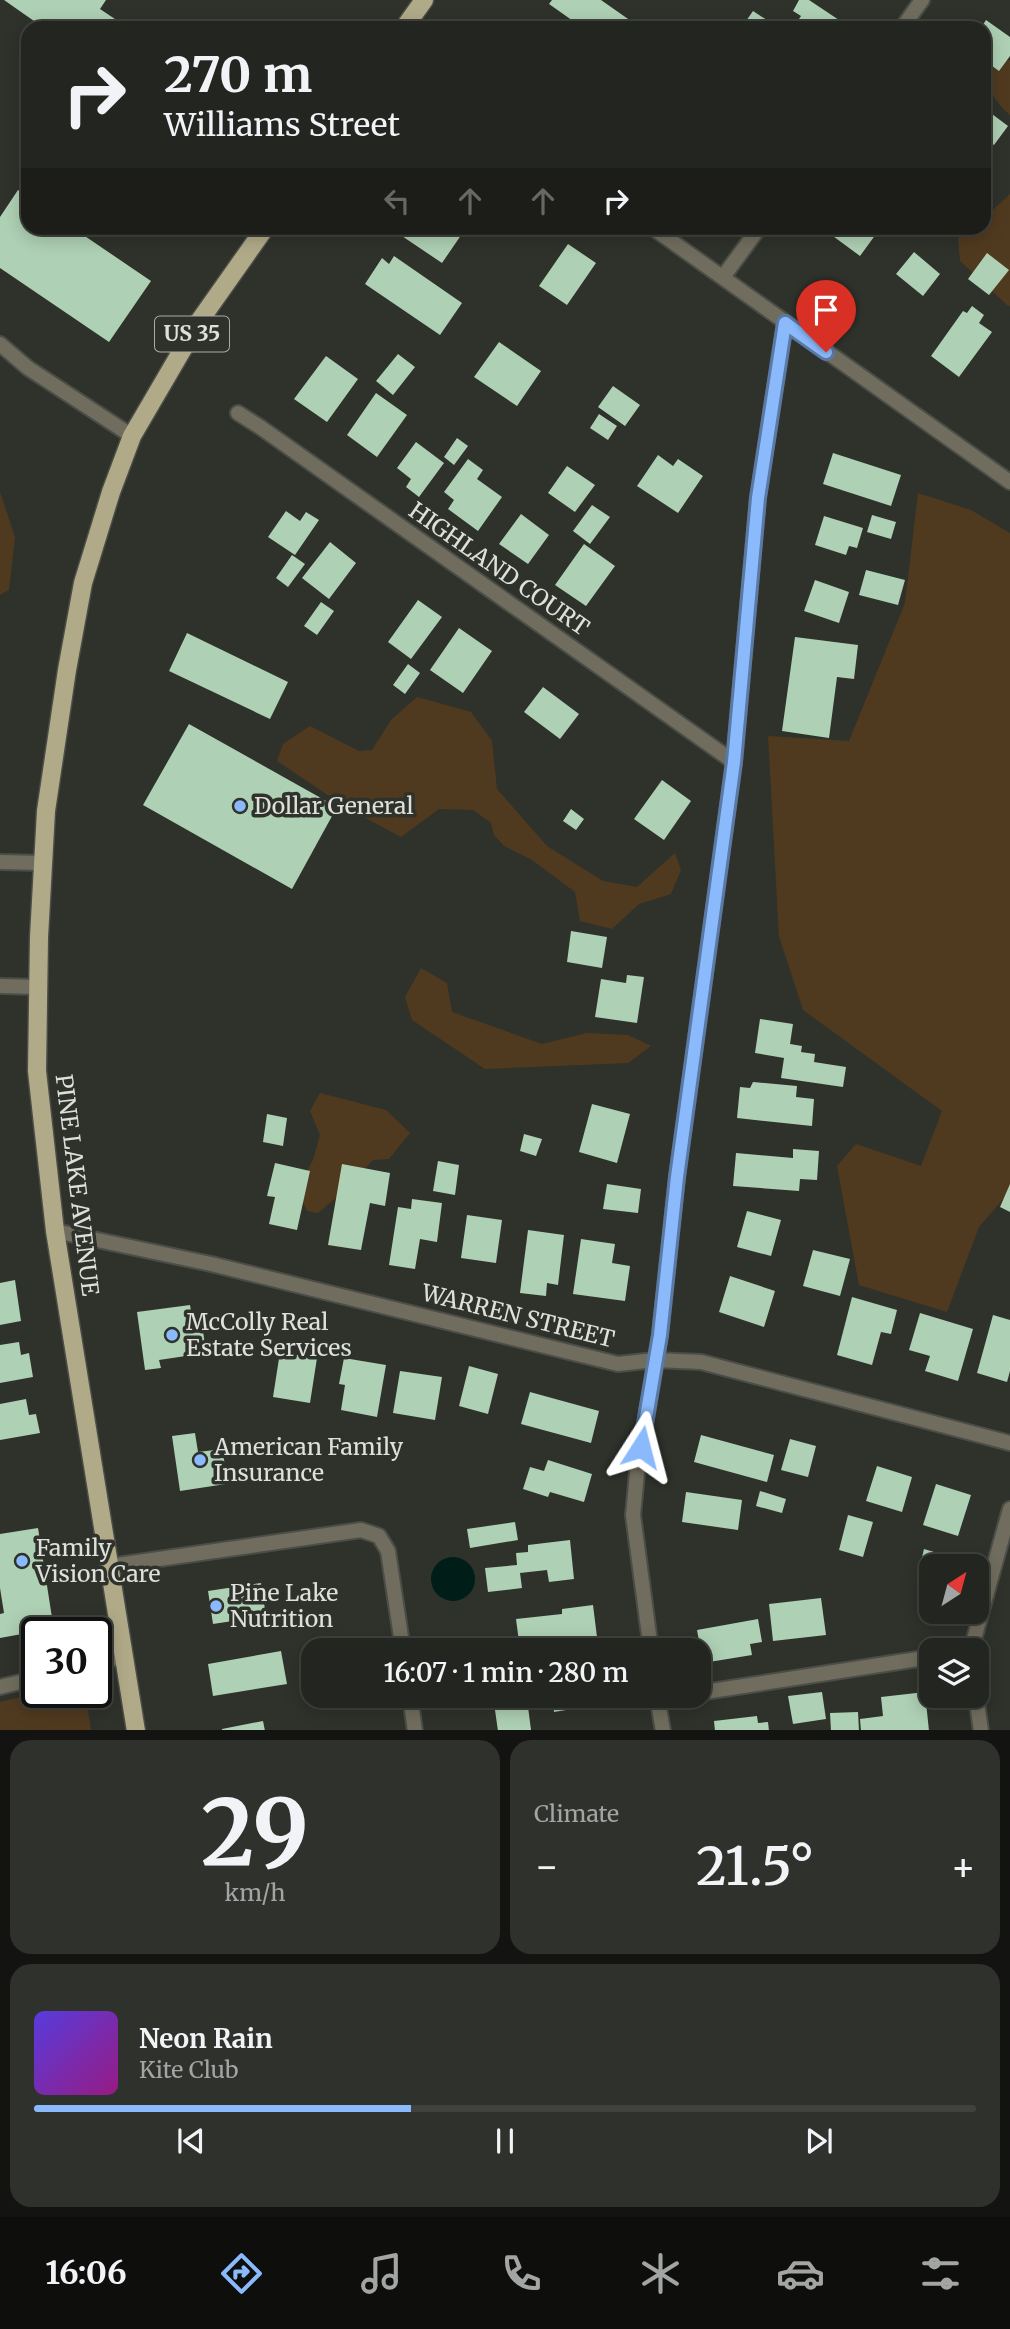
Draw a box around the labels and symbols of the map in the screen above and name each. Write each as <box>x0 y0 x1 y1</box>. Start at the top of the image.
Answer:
pin <box>796 280 856 352</box>
road number: US 35 <box>155 316 229 352</box>
street label: HIGHLAND COURT <box>404 495 595 642</box>
place label: Dollar General <box>254 791 414 820</box>
marker: Dollar General <box>232 798 248 814</box>
street label: PINE LAKE AVENUE <box>50 1072 106 1298</box>
street label: WARREN STREET <box>418 1277 617 1353</box>
place label: McColly Real Estate Services <box>186 1307 352 1362</box>
marker: McColly Real Estate Services <box>164 1327 180 1343</box>
position arrow <box>604 1410 678 1484</box>
place label: American Family Insurance <box>213 1432 404 1487</box>
marker: American Family Insurance <box>192 1452 208 1468</box>
place label: Family Vision Care <box>35 1533 160 1588</box>
marker: Family Vision Care <box>14 1553 30 1569</box>
north arrow <box>919 1554 989 1624</box>
place label: Pine Lake Nutrition <box>230 1578 338 1633</box>
marker: Pine Lake Nutrition <box>208 1598 224 1614</box>
speed limit sign: 30 <box>21 1617 112 1708</box>

